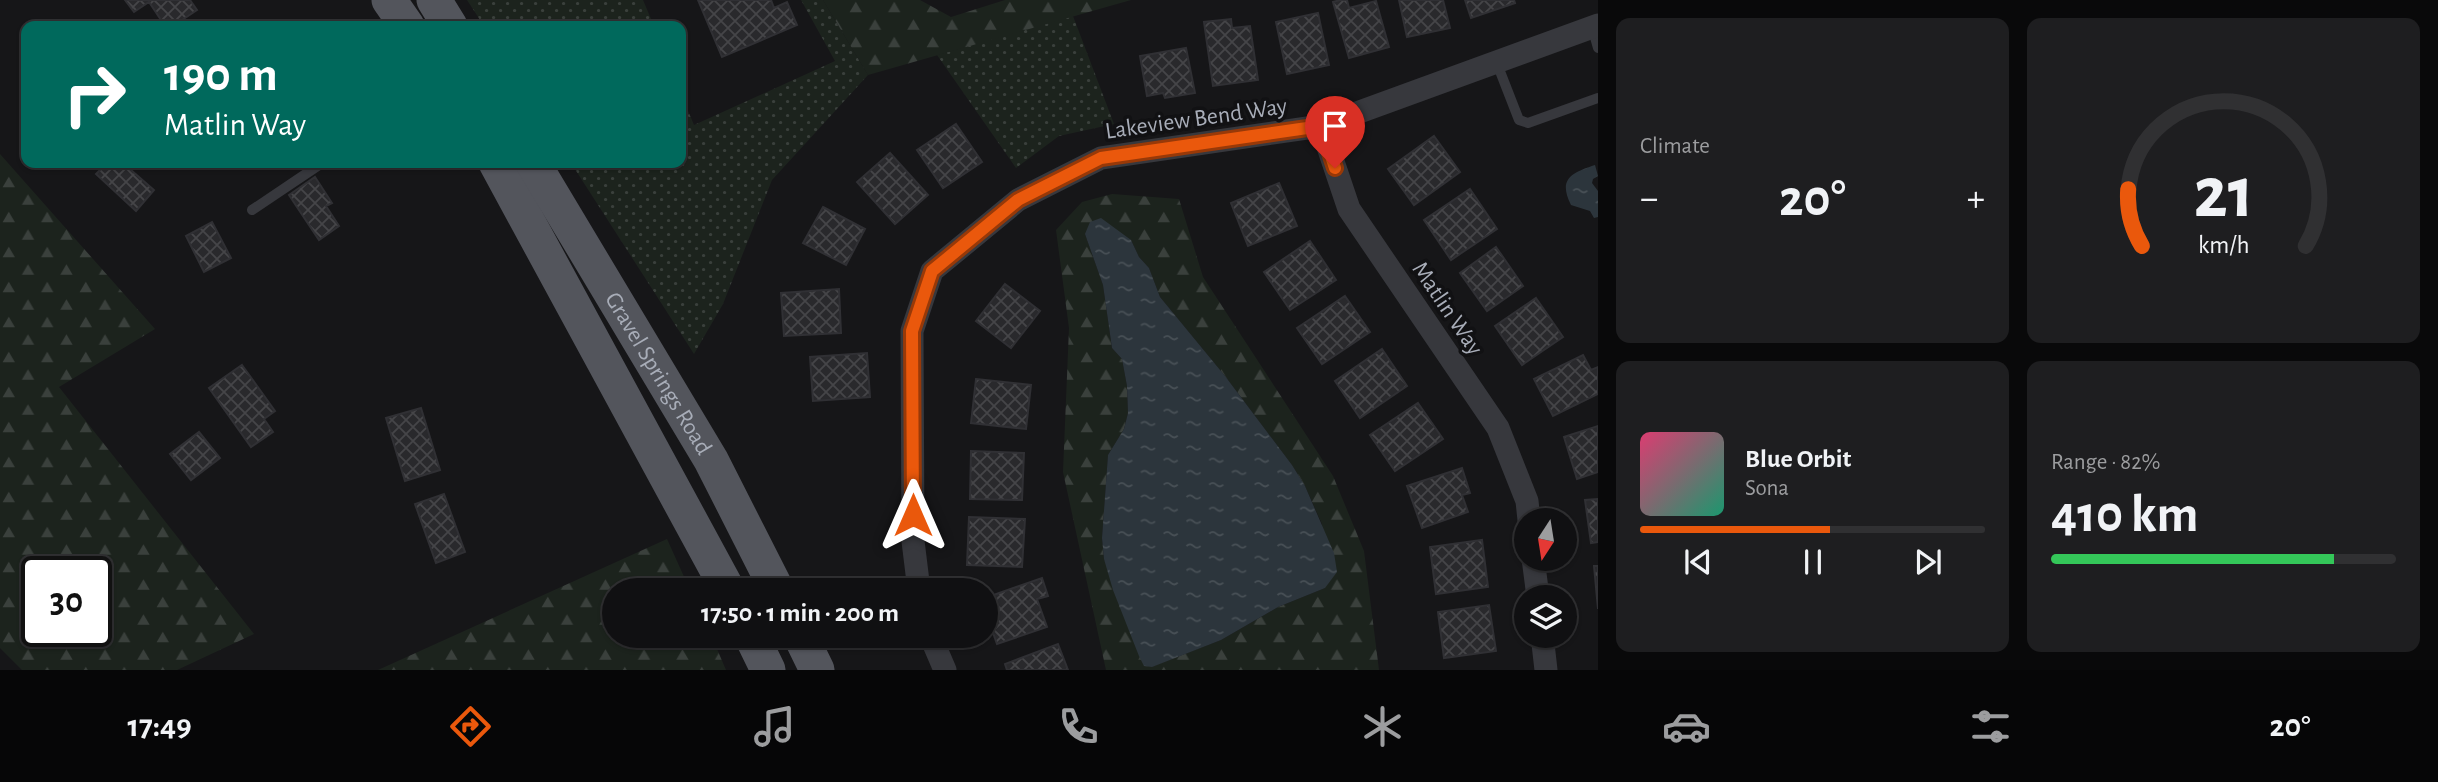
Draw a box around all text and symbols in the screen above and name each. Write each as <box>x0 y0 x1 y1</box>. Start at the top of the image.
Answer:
icon: right <box>49 49 140 140</box>
text: 190 m <box>164 51 278 100</box>
street label: Lakeview Bend Way <box>1104 94 1289 144</box>
pin <box>1305 96 1365 168</box>
icon: arrive <box>1316 107 1354 145</box>
text: Matlin Way <box>164 109 306 141</box>
text: Climate <box>1640 135 1710 158</box>
text: 21 <box>2193 159 2254 232</box>
text: 20° <box>1779 173 1846 225</box>
text: − <box>1640 180 1658 218</box>
text: + <box>1967 180 1985 218</box>
text: km/h <box>2198 233 2249 258</box>
street label: Matlin Way <box>1407 258 1487 359</box>
street label: Gravel Springs Road <box>600 288 716 459</box>
text: Blue Orbit <box>1745 446 1851 472</box>
text: Range · 82% <box>2051 451 2161 474</box>
text: Sona <box>1745 477 1789 500</box>
position arrow <box>876 478 950 552</box>
text: 410 km <box>2051 489 2199 541</box>
north arrow <box>1514 508 1577 570</box>
map controls <box>1514 508 1577 648</box>
icon: previous <box>1679 543 1717 581</box>
icon: pause <box>1794 543 1832 581</box>
icon: next <box>1909 543 1947 581</box>
speed limit sign: 30 <box>21 556 112 647</box>
button: layers <box>1514 585 1577 648</box>
text: 17:50 · 1 min · 200 m <box>701 600 899 626</box>
icon: directions <box>446 702 495 751</box>
icon: music <box>750 702 799 751</box>
icon: phone <box>1054 702 1103 751</box>
icon: climate <box>1358 702 1407 751</box>
icon: car <box>1662 702 1711 751</box>
icon: filters <box>1966 702 2015 751</box>
text: 17:49 <box>127 710 192 742</box>
text: 20° <box>2269 710 2311 742</box>

